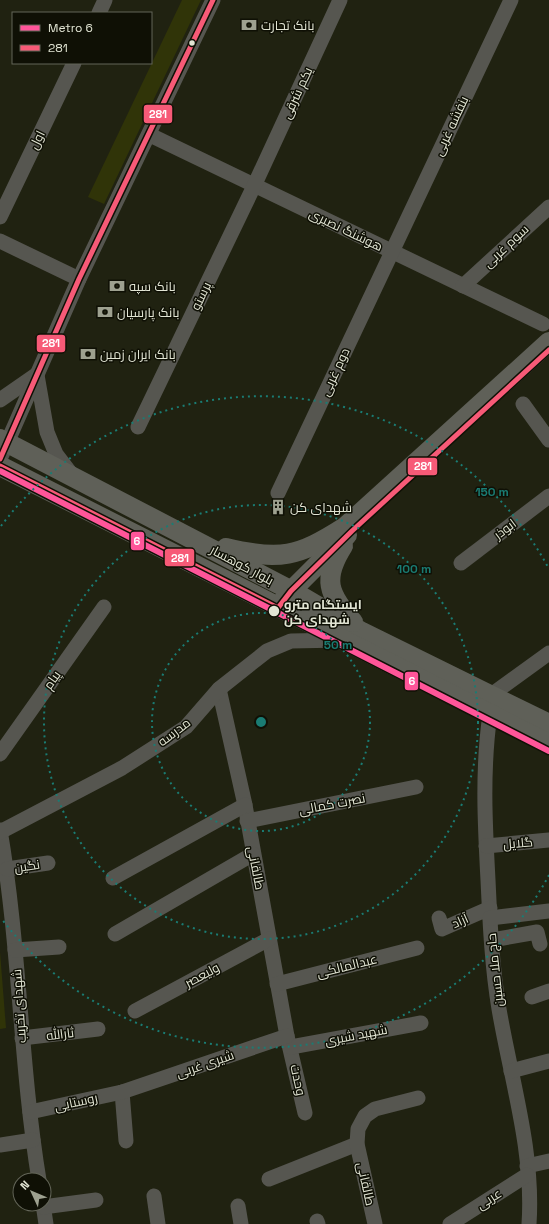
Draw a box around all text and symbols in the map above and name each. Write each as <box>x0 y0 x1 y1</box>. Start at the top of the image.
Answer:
legend <box>12 12 152 64</box>
bank icon: بانک تجارت <box>240 16 258 34</box>
place label: بانک تجارت <box>261 17 315 34</box>
text: Metro 6 <box>48 20 93 36</box>
unlabelled marker <box>187 38 197 48</box>
text: 281 <box>48 40 68 56</box>
street label: یکم شرقی <box>278 64 317 122</box>
street label: بنفشه غربی <box>430 93 472 159</box>
line badge: 281 <box>143 104 173 124</box>
text: 281 <box>149 107 167 121</box>
street label: اول <box>25 128 49 152</box>
street label: هوشنگ نصیری <box>306 205 386 255</box>
street label: سوم غربی <box>480 221 533 272</box>
bank icon: بانک سپه <box>108 277 126 295</box>
place label: بانک سپه <box>129 278 176 295</box>
street label: پرستو <box>187 279 216 313</box>
bank icon: بانک پارسیان <box>96 303 114 321</box>
place label: بانک پارسیان <box>117 304 180 322</box>
line badge: 281 <box>36 334 66 353</box>
text: 281 <box>42 336 60 350</box>
bank icon: بانک ایران زمین <box>79 345 97 363</box>
street label: دوم غربی <box>316 345 354 399</box>
place label: بانک ایران زمین <box>100 346 176 363</box>
line badge: 281 <box>407 457 438 476</box>
text: 281 <box>414 459 432 473</box>
text: 150 m <box>475 484 509 500</box>
building icon: شهدای کن <box>269 498 287 516</box>
place label: شهدای کن <box>290 499 352 516</box>
street label: ابوذر <box>489 515 520 544</box>
line badge: 6 <box>130 531 145 551</box>
text: 6 <box>134 534 141 548</box>
street label: بلوار کوهسار <box>206 541 277 589</box>
line badge: 281 <box>164 548 195 567</box>
text: 281 <box>171 551 189 565</box>
text: 100 m <box>397 561 431 577</box>
place label: ایستگاه مترو شهدای کن <box>284 596 362 628</box>
marker: ایستگاه مترو شهدای کن <box>267 604 281 618</box>
text: 50 m <box>324 637 352 653</box>
street label: پیام <box>40 667 66 693</box>
line badge: 6 <box>404 671 419 691</box>
text: 6 <box>409 674 416 688</box>
street label: مدرسه <box>154 714 194 750</box>
centre of rings <box>254 715 268 729</box>
street label: نصرت کمالی <box>297 789 367 819</box>
street label: گلایل <box>502 833 534 853</box>
street label: طالقانی <box>243 845 269 891</box>
street label: نگین <box>13 856 41 876</box>
street label: آزاد <box>449 910 472 932</box>
street label: حاج ملا حسین <box>483 932 507 1008</box>
street label: عبدالمالکی <box>315 950 379 982</box>
street label: ولیعصر <box>181 959 222 992</box>
street label: شهدای تخریب <box>8 968 30 1044</box>
street label: شهید شیری <box>323 1021 389 1049</box>
street label: ثارالله <box>45 1024 75 1044</box>
street label: شیری غربی <box>174 1046 236 1082</box>
street label: وحدت <box>286 1063 310 1097</box>
street label: روستایی <box>53 1089 99 1115</box>
street label: طالقانی <box>353 1161 379 1207</box>
north arrow <box>12 1172 52 1212</box>
text: N <box>17 1178 32 1193</box>
street label: عربی <box>473 1185 505 1213</box>

